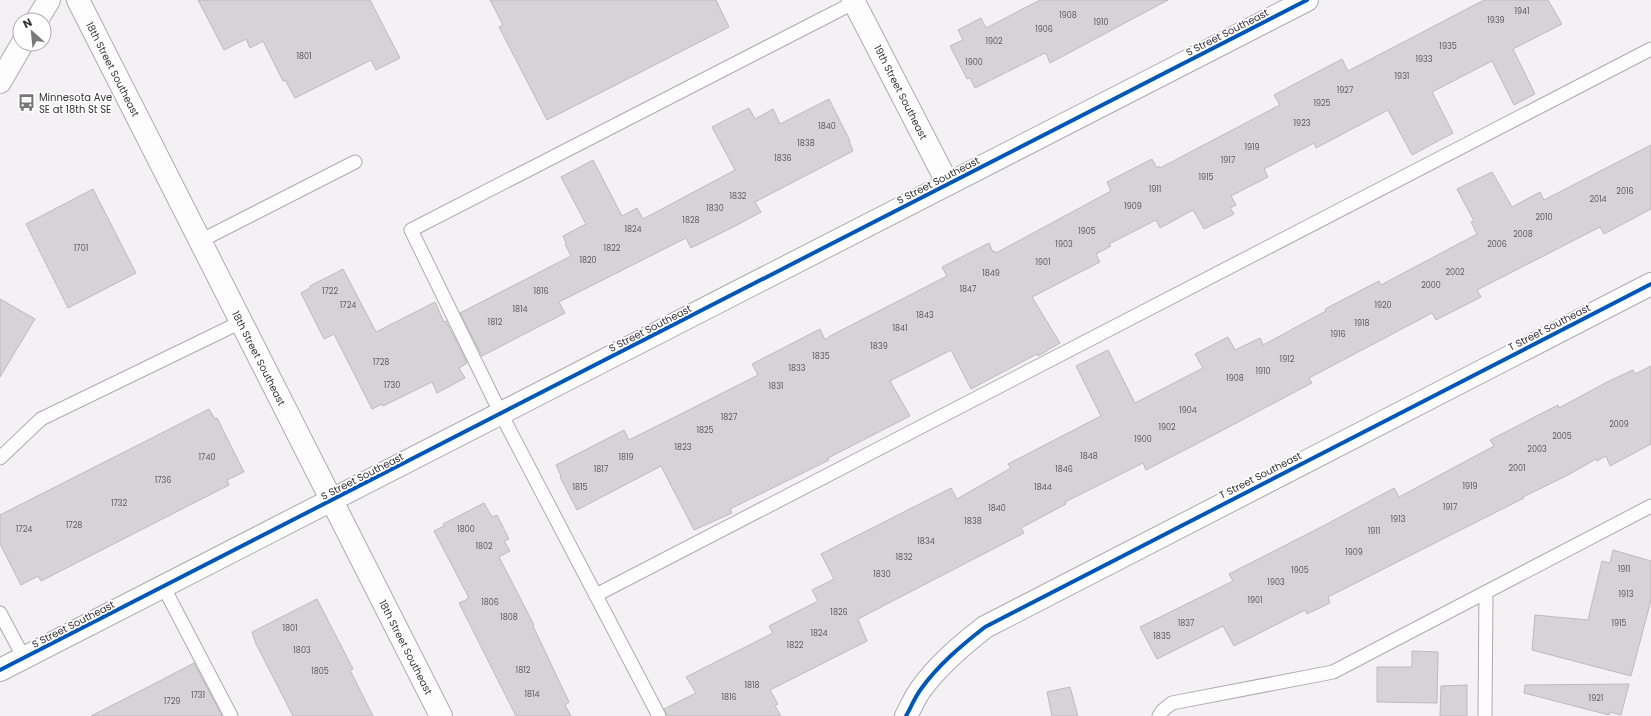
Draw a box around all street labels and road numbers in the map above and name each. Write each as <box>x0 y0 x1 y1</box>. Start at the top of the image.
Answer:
street label: S Street Southeast <box>1183 5 1271 60</box>
street label: 18th Street Southeast <box>82 19 143 120</box>
street label: 19th Street Southeast <box>870 42 931 143</box>
street label: S Street Southeast <box>894 153 982 208</box>
street label: T Street Southeast <box>1505 300 1593 355</box>
street label: S Street Southeast <box>606 301 694 356</box>
street label: 18th Street Southeast <box>228 308 289 409</box>
street label: T Street Southeast <box>1216 448 1304 503</box>
street label: S Street Southeast <box>318 449 406 504</box>
street label: S Street Southeast <box>29 597 117 652</box>
street label: 18th Street Southeast <box>375 597 436 698</box>

